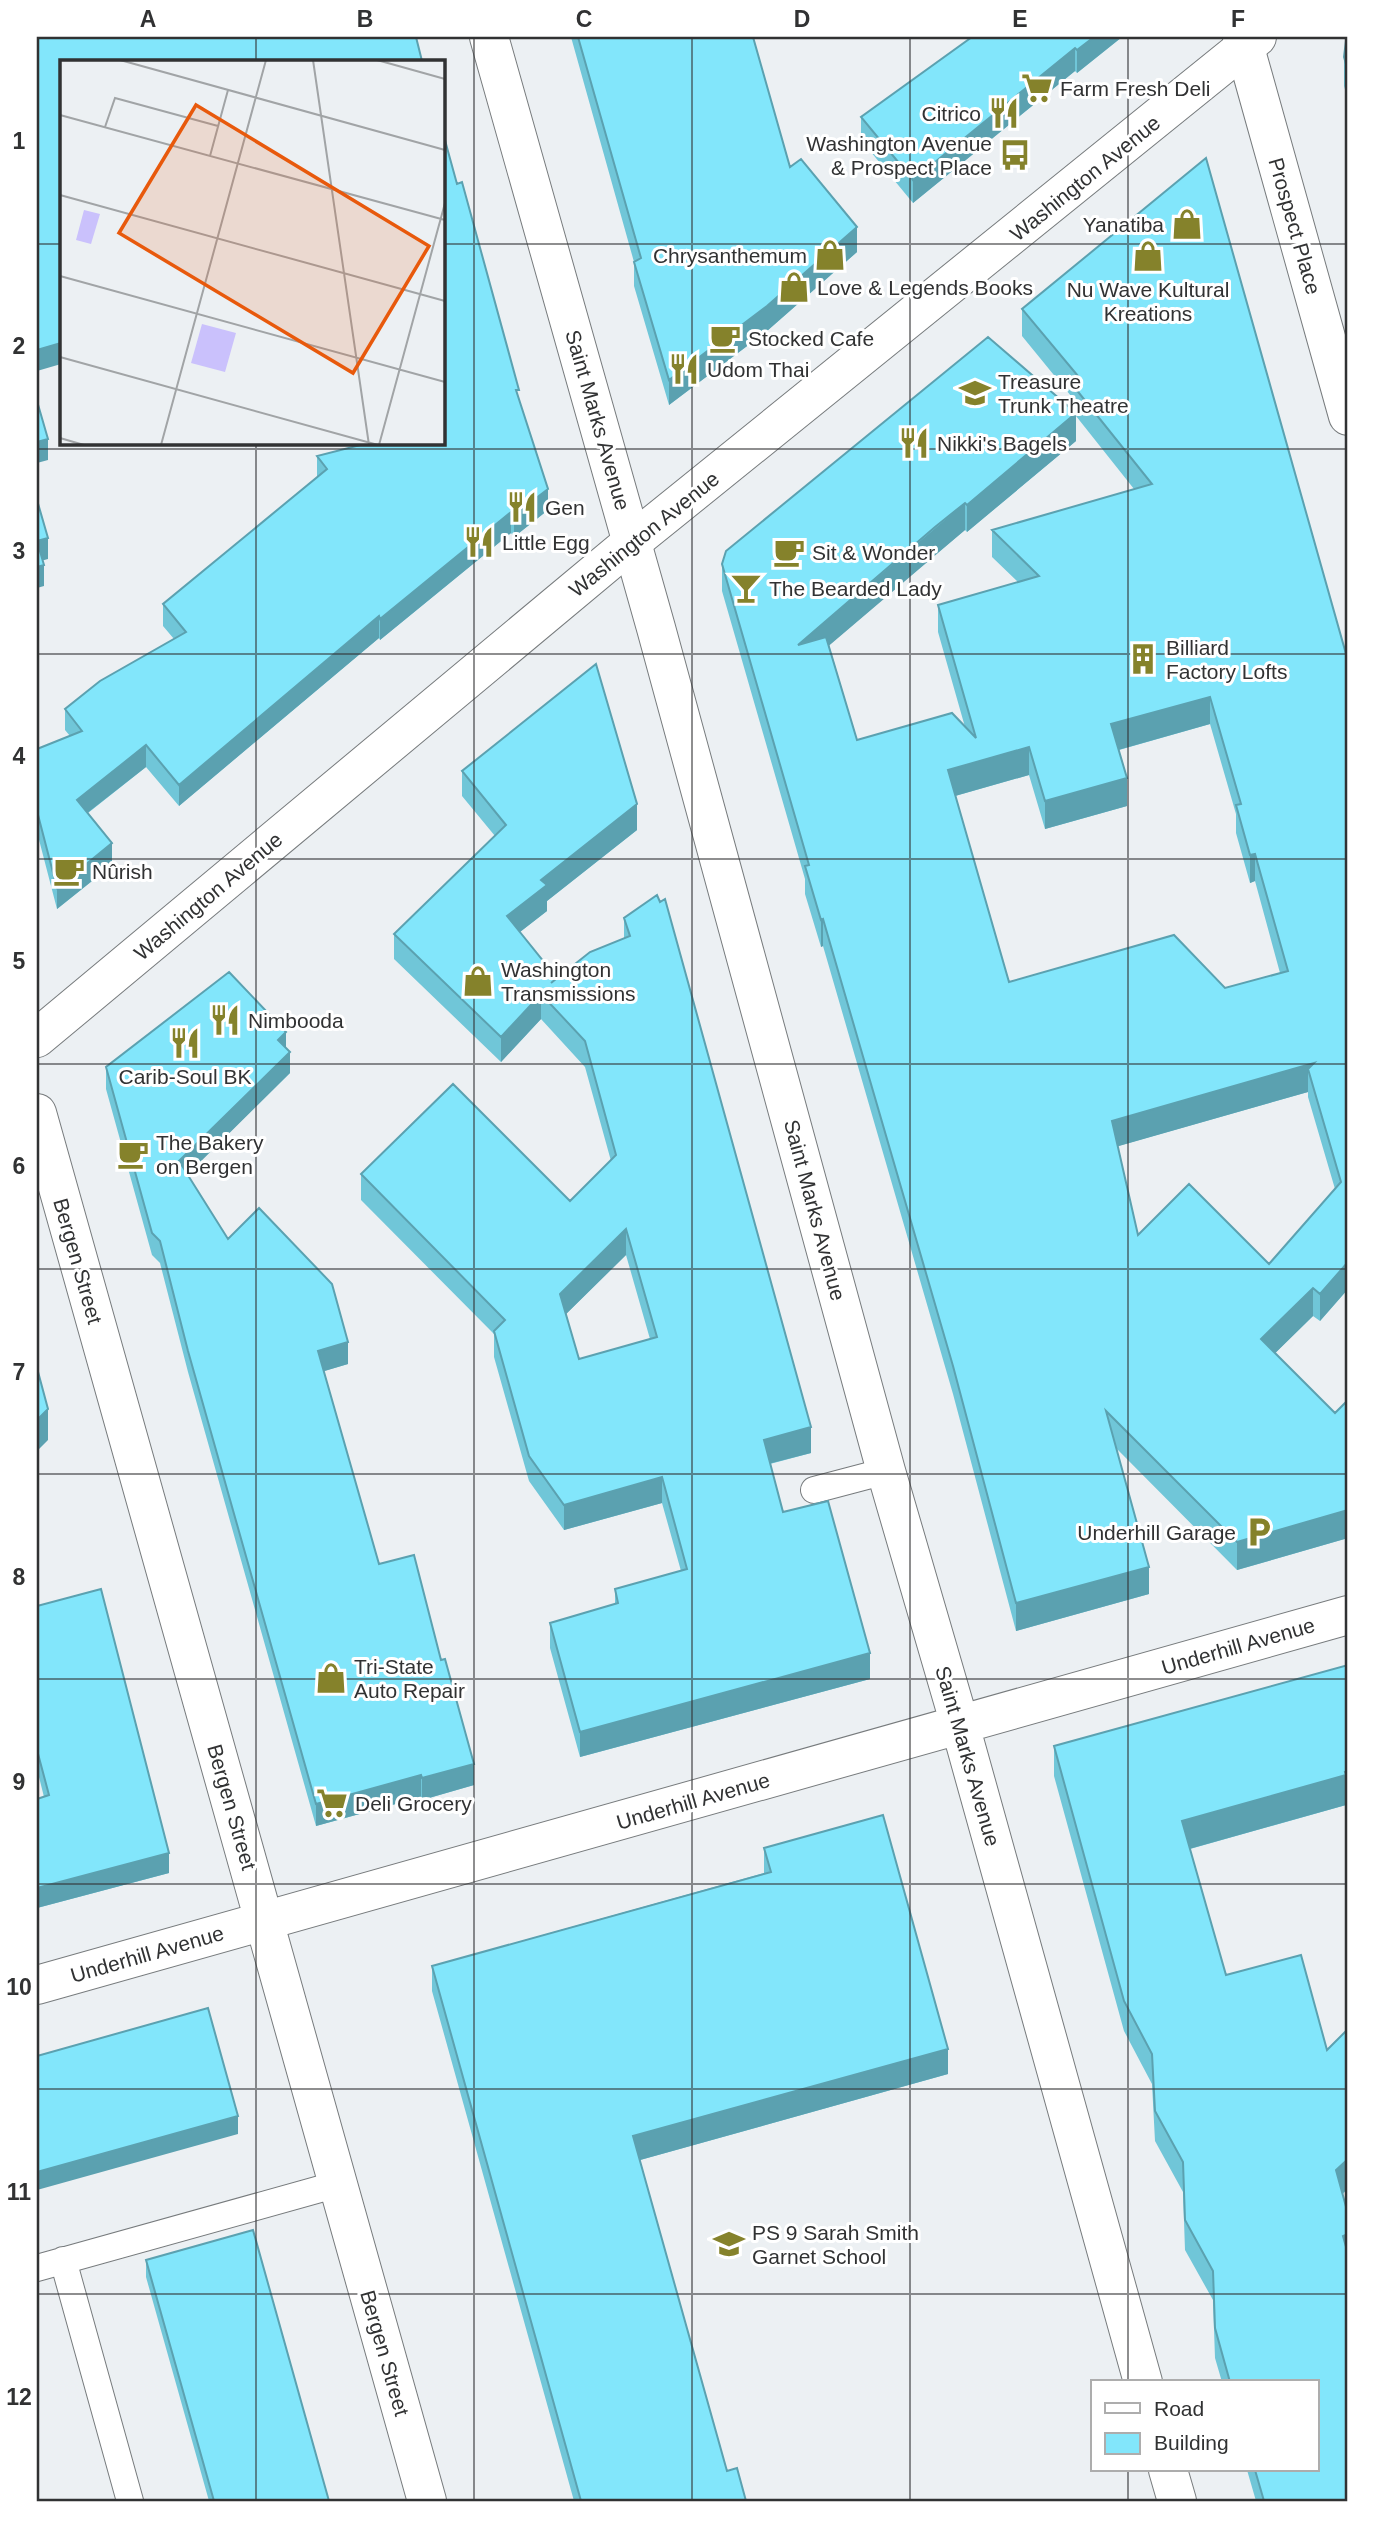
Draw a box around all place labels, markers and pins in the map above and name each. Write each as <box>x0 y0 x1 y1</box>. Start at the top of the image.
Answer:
supermarket icon: Farm Fresh Deli <box>1020 71 1054 105</box>
place label: Farm Fresh Deli <box>1060 77 1211 100</box>
restaurant icon: Citrico <box>987 96 1021 130</box>
place label: Citrico <box>921 102 981 125</box>
place label: Washington Avenue & Prospect Place <box>806 132 992 179</box>
bus stop icon: Washington Avenue & Prospect Place <box>998 138 1032 172</box>
shop icon: Yanatiba <box>1170 207 1204 241</box>
place label: Yanatiba <box>1083 213 1164 236</box>
shop icon: Chrysanthemum <box>813 238 847 272</box>
shop icon: Nu Wave Kultural Kreations <box>1131 239 1165 273</box>
place label: Chrysanthemum <box>653 244 807 267</box>
shop icon: Love & Legends Books <box>777 270 811 304</box>
place label: Love & Legends Books <box>817 276 1033 299</box>
place label: Nu Wave Kultural Kreations <box>1067 278 1229 325</box>
cafe icon: Stocked Cafe <box>708 321 742 355</box>
place label: Stocked Cafe <box>748 327 874 350</box>
restaurant icon: Udom Thai <box>667 352 701 386</box>
place label: Udom Thai <box>707 358 809 381</box>
place label: Treasure Trunk Theatre <box>998 370 1129 417</box>
school or university icon: Treasure Trunk Theatre <box>958 376 992 410</box>
restaurant icon: Nikki's Bagels <box>897 426 931 460</box>
place label: Nikki's Bagels <box>937 432 1067 455</box>
restaurant icon: Gen <box>505 490 539 524</box>
place label: Gen <box>545 496 585 519</box>
restaurant icon: Little Egg <box>462 525 496 559</box>
place label: Little Egg <box>502 531 590 554</box>
cafe icon: Sit & Wonder <box>772 535 806 569</box>
place label: Sit & Wonder <box>812 541 935 564</box>
bar icon: The Bearded Lady <box>729 571 763 605</box>
place label: The Bearded Lady <box>769 577 942 600</box>
place label: Billiard Factory Lofts <box>1166 636 1287 683</box>
building icon: Billiard Factory Lofts <box>1126 642 1160 676</box>
cafe icon: Nûrish <box>52 854 86 888</box>
place label: Nûrish <box>92 860 153 883</box>
place label: Washington Transmissions <box>501 958 636 1005</box>
shop icon: Washington Transmissions <box>461 964 495 998</box>
restaurant icon: Nimbooda <box>208 1003 242 1037</box>
place label: Nimbooda <box>248 1009 344 1032</box>
restaurant icon: Carib-Soul BK <box>168 1026 202 1060</box>
place label: Carib-Soul BK <box>118 1065 252 1088</box>
place label: The Bakery on Bergen <box>156 1131 264 1178</box>
cafe icon: The Bakery on Bergen <box>116 1137 150 1171</box>
parking icon: Underhill Garage <box>1242 1515 1276 1549</box>
place label: Underhill Garage <box>1077 1521 1236 1544</box>
place label: Tri-State Auto Repair <box>354 1655 465 1702</box>
shop icon: Tri-State Auto Repair <box>314 1661 348 1695</box>
supermarket icon: Deli Grocery <box>315 1786 349 1820</box>
place label: Deli Grocery <box>355 1792 472 1815</box>
place label: PS 9 Sarah Smith Garnet School <box>752 2221 919 2268</box>
school or university icon: PS 9 Sarah Smith Garnet School <box>712 2227 746 2261</box>

